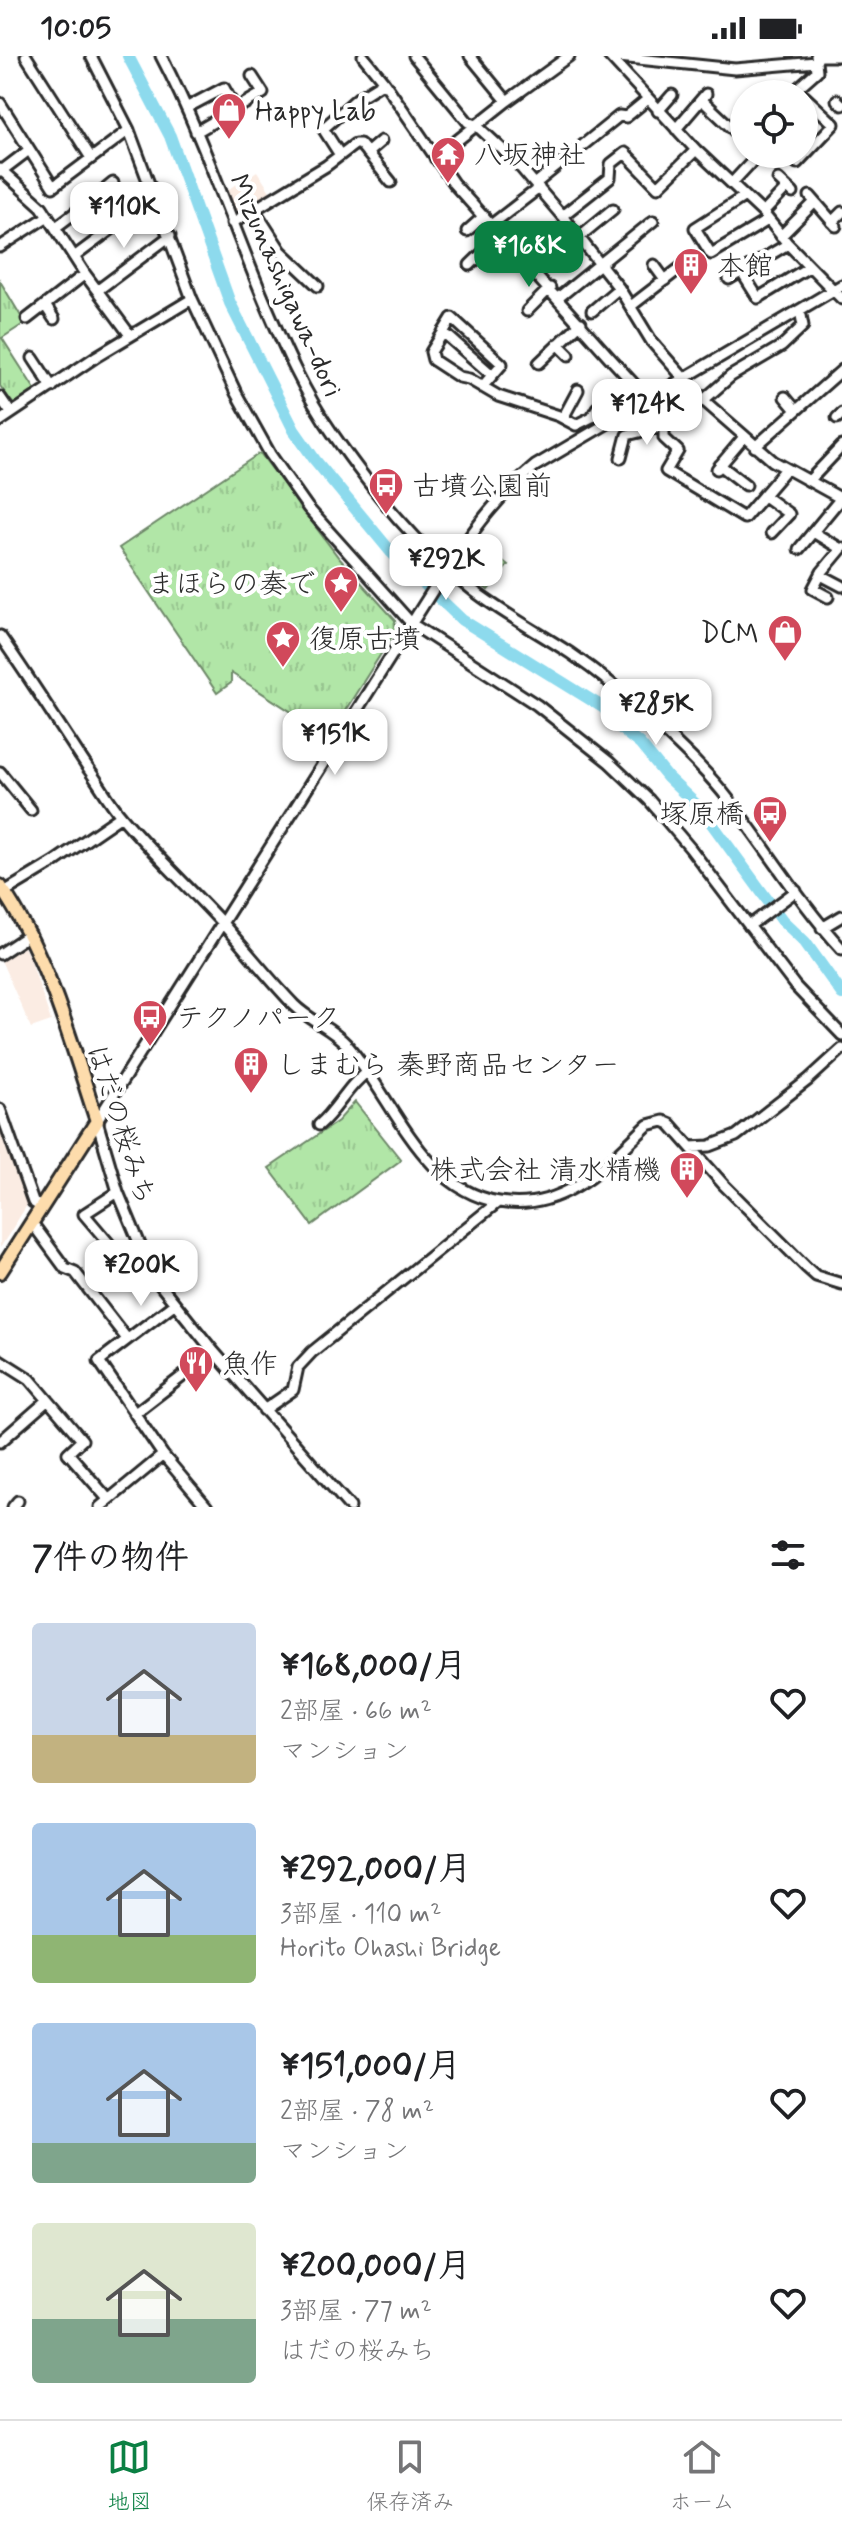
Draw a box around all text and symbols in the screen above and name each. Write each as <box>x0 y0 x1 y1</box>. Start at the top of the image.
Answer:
text: 10:05 <box>40 9 111 48</box>
map controls <box>730 80 818 168</box>
button: locate <box>730 80 818 168</box>
shop icon: Happy Lab <box>210 91 248 141</box>
place label: Happy Lab <box>255 94 376 131</box>
temple icon: 八坂神社 <box>429 135 467 185</box>
place label: 八坂神社 <box>474 138 586 175</box>
street label: Mizunashigawa-dori <box>219 169 350 403</box>
pin: ¥110K <box>68 182 180 250</box>
text: ¥110K <box>88 191 160 225</box>
pin: ¥168K <box>473 221 585 289</box>
text: ¥168K <box>492 230 566 264</box>
building icon: 本館 <box>672 246 710 296</box>
place label: 本館 <box>717 249 773 286</box>
pin: ¥124K <box>591 379 703 447</box>
text: ¥124K <box>610 388 684 422</box>
bus stop icon: 古墳公園前 <box>367 466 405 516</box>
place label: 古墳公園前 <box>412 469 552 506</box>
pin: ¥292K <box>390 534 502 602</box>
text: ¥292K <box>407 543 485 577</box>
place icon: まほらの奏で <box>322 564 360 614</box>
place label: まほらの奏で <box>147 567 315 604</box>
shop icon: DCM <box>766 613 804 663</box>
place label: DCM <box>701 616 759 653</box>
place icon: 復原古墳 <box>264 619 302 669</box>
place label: 復原古墳 <box>309 622 421 659</box>
pin: ¥285K <box>600 679 712 747</box>
text: ¥285K <box>619 688 693 722</box>
pin: ¥151K <box>279 709 391 777</box>
text: ¥151K <box>301 718 369 752</box>
bus stop icon: 塚原橋 <box>751 794 789 844</box>
place label: 塚原橋 <box>660 797 744 834</box>
bus stop icon: テクノパーク <box>131 998 169 1048</box>
place label: テクノパーク <box>176 1001 340 1038</box>
street label: はだの桜みち <box>76 1040 163 1210</box>
building icon: しまむら 秦野商品センター <box>232 1045 270 1095</box>
place label: しまむら 秦野商品センター <box>277 1048 619 1085</box>
building icon: 株式会社 清水精機 <box>668 1150 706 1200</box>
place label: 株式会社 清水精機 <box>429 1153 661 1190</box>
pin: ¥200K <box>85 1240 197 1308</box>
text: ¥200K <box>103 1249 179 1283</box>
restaurant icon: 魚作 <box>177 1344 215 1394</box>
place label: 魚作 <box>222 1347 278 1384</box>
icon: filters <box>766 1533 810 1577</box>
text: 7件の物件 <box>32 1536 189 1581</box>
text: ¥168,000/月 <box>280 1644 467 1689</box>
icon: home <box>96 1655 192 1751</box>
icon: heart <box>766 1681 810 1725</box>
text: 2部屋 · 66 m² <box>280 1695 432 1729</box>
text: マンション <box>280 1735 409 1769</box>
text: ¥292,000/月 <box>280 1847 472 1892</box>
icon: home <box>96 1855 192 1951</box>
icon: heart <box>766 1881 810 1925</box>
text: 3部屋 · 110 m² <box>280 1898 441 1932</box>
text: Horito Ohashi Bridge <box>280 1932 501 1966</box>
text: ¥151,000/月 <box>280 2044 461 2089</box>
icon: home <box>96 2055 192 2151</box>
icon: heart <box>766 2081 810 2125</box>
text: 2部屋 · 78 m² <box>280 2095 434 2129</box>
text: マンション <box>280 2135 409 2169</box>
text: ¥200,000/月 <box>280 2244 471 2289</box>
icon: home <box>96 2255 192 2351</box>
icon: heart <box>766 2281 810 2325</box>
text: 3部屋 · 77 m² <box>280 2295 432 2329</box>
text: はだの桜みち <box>280 2335 435 2369</box>
tab: 地図 <box>107 2435 151 2517</box>
tab: 保存済み <box>366 2435 454 2517</box>
tab: ホーム <box>669 2435 735 2517</box>

